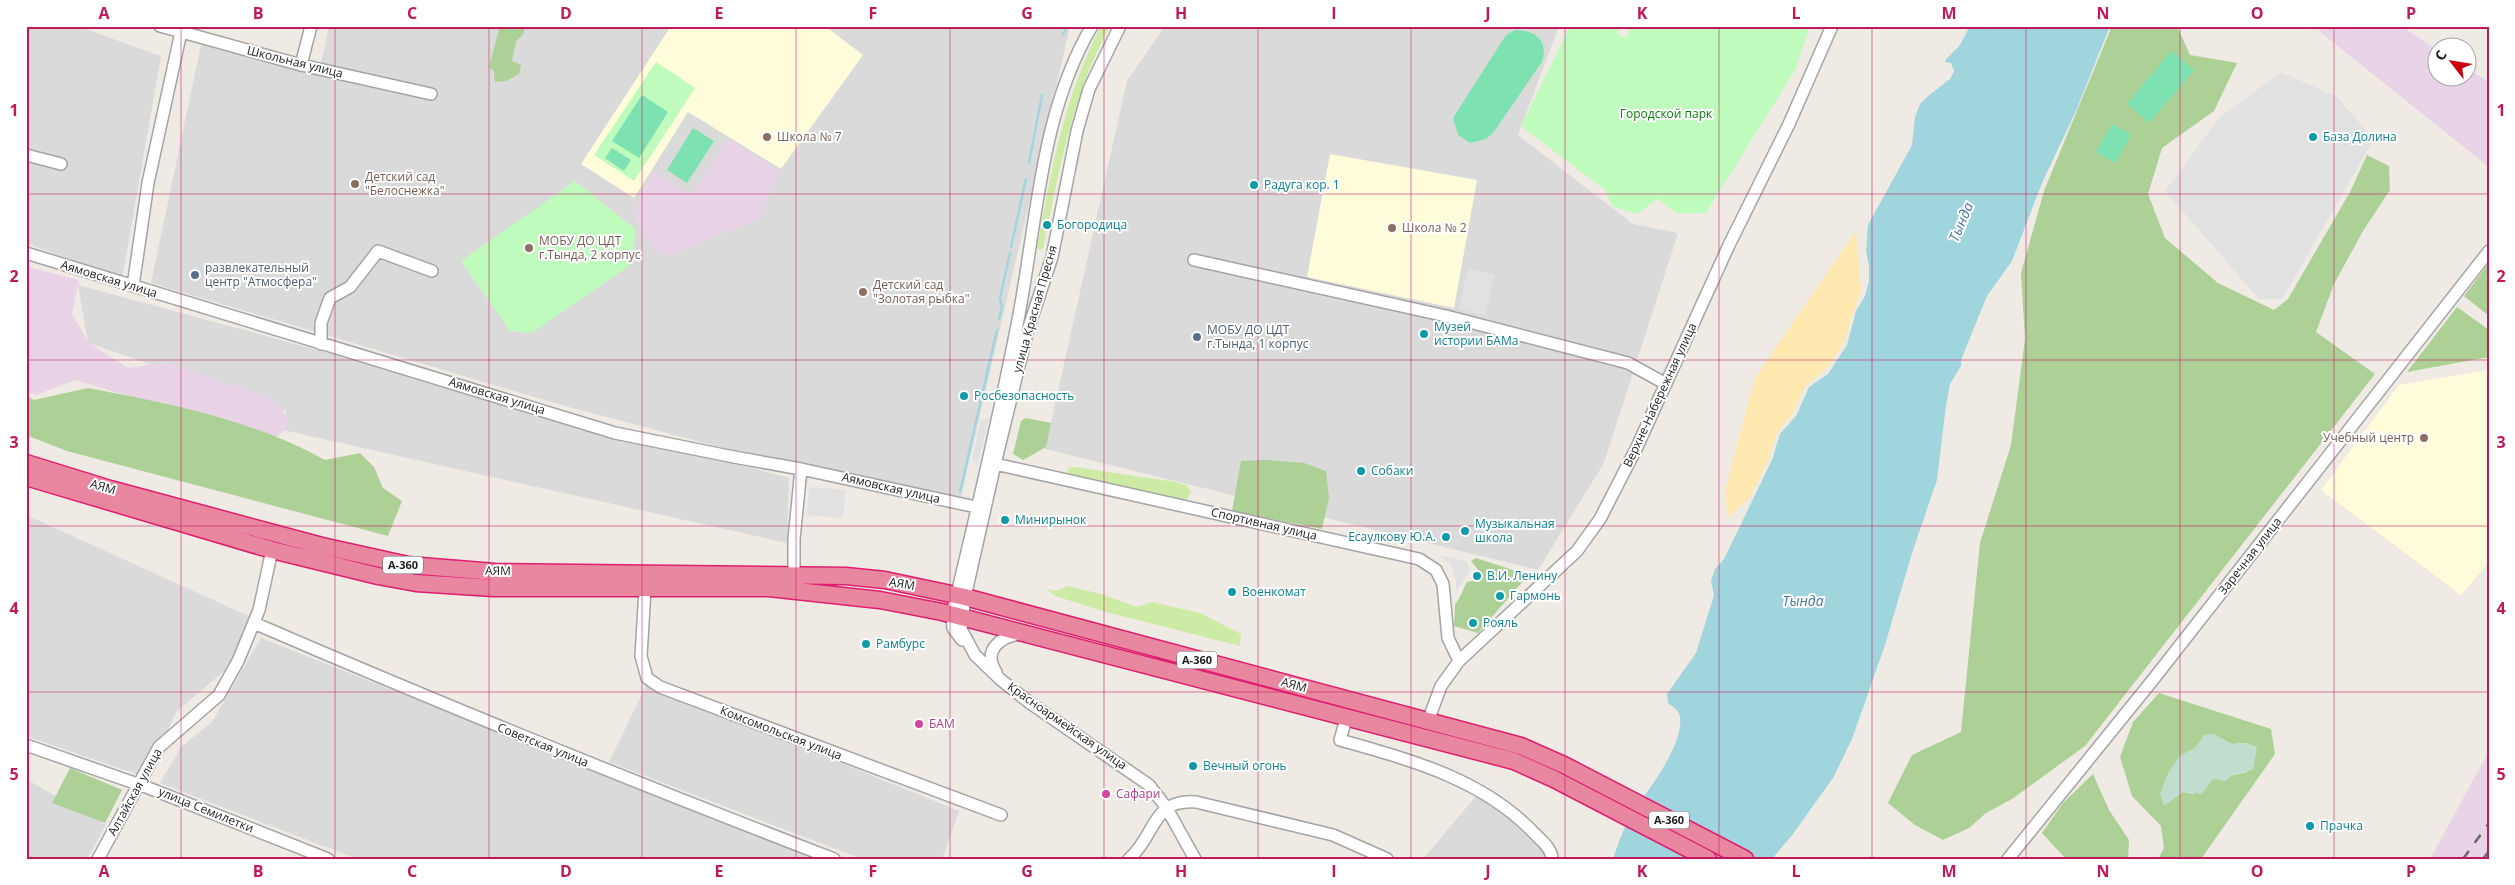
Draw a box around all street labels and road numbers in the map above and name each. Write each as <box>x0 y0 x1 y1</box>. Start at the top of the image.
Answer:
street label: Школьная улица <box>245 41 345 82</box>
street label: улица Красная Пресня <box>1008 243 1061 375</box>
street label: Аямовская улица <box>59 256 160 301</box>
street label: Верхне-Набережная улица <box>1619 320 1700 470</box>
street label: Аямовская улица <box>447 373 548 418</box>
street label: Аямовская улица <box>840 468 942 507</box>
street label: АЯМ <box>88 475 118 498</box>
street label: Спортивная улица <box>1209 503 1319 544</box>
street label: Заречная улица <box>2214 514 2285 598</box>
road number: А-360 <box>383 556 423 574</box>
street label: АЯМ <box>485 562 511 579</box>
street label: АЯМ <box>888 573 916 594</box>
road number: А-360 <box>1177 652 1217 668</box>
street label: АЯМ <box>1279 673 1309 696</box>
street label: Красноармейская улица <box>1004 678 1130 773</box>
street label: Комсомольская улица <box>718 701 845 764</box>
street label: Советская улица <box>495 718 591 771</box>
street label: Алтайская улица <box>104 745 166 839</box>
street label: улица Семилетки <box>156 783 256 836</box>
road number: А-360 <box>1649 812 1689 828</box>

